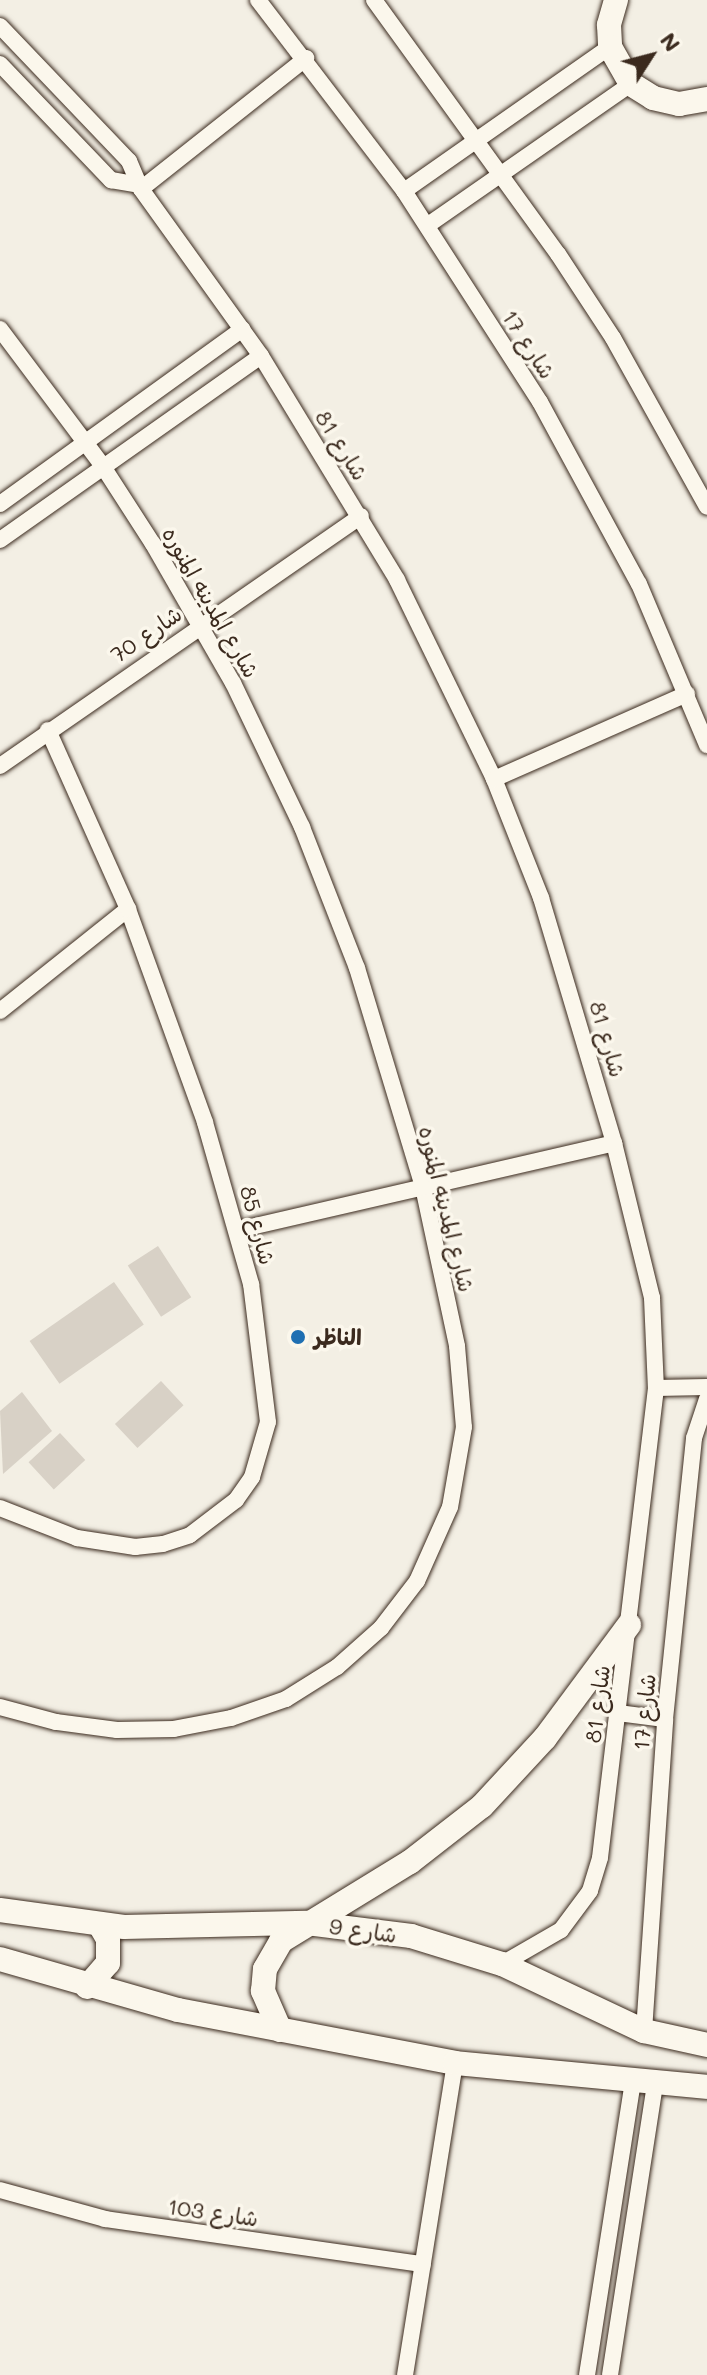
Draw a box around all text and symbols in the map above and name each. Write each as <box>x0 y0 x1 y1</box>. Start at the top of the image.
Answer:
north arrow <box>611 16 691 96</box>
text: N <box>654 26 687 57</box>
street label: شارع 17 <box>497 305 561 383</box>
street label: شارع 81 <box>310 405 374 485</box>
street label: شارع المدينه المنوره <box>157 522 265 682</box>
street label: شارع 70 <box>105 600 187 668</box>
street label: شارع 81 <box>585 998 631 1080</box>
street label: شارع المدينه المنوره <box>414 1123 480 1295</box>
street label: شارع 85 <box>235 1183 281 1267</box>
place label: الناظر <box>314 1324 362 1350</box>
marker: الناظر <box>289 1328 307 1346</box>
street label: شارع 81 <box>579 1664 615 1744</box>
street label: شارع 17 <box>628 1673 660 1751</box>
street label: شارع 9 <box>328 1912 398 1948</box>
street label: شارع 103 <box>166 2193 260 2231</box>

